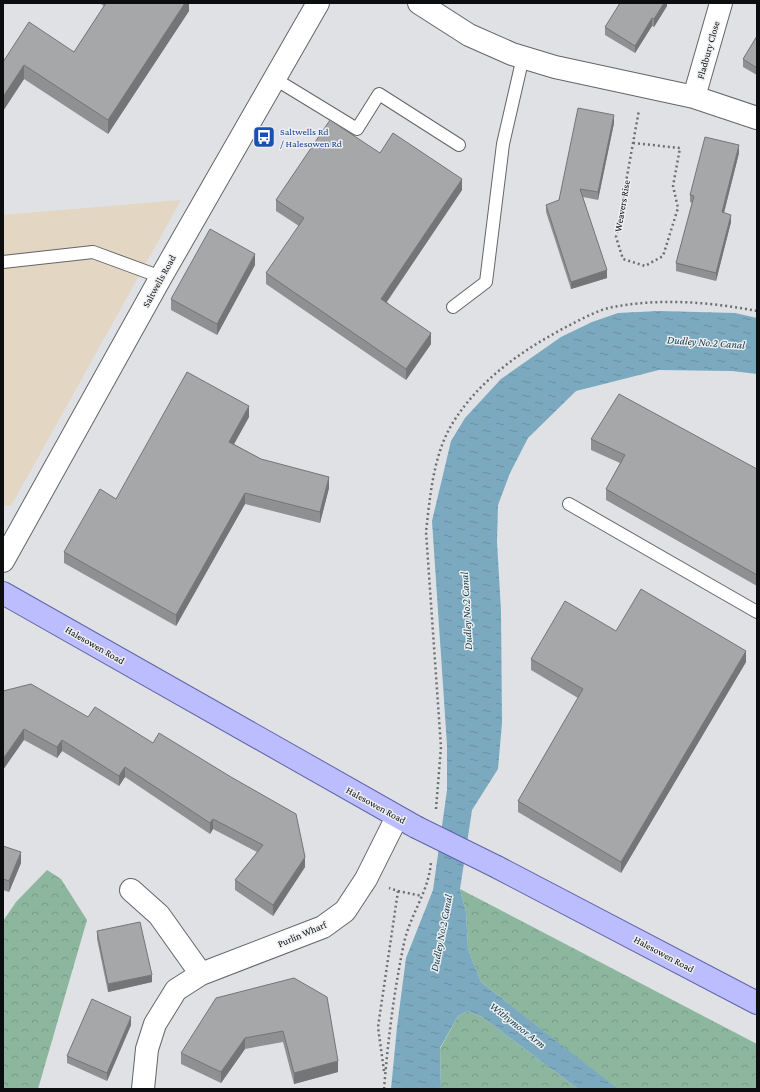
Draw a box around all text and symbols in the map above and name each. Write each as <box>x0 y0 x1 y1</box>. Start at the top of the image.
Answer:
street label: Fladbury Close <box>694 19 722 80</box>
bus stop icon: Saltwells Rd / Halesowen Rd <box>251 124 277 150</box>
place label: Saltwells Rd / Halesowen Rd <box>280 126 343 149</box>
street label: Weavers Rise <box>612 179 632 233</box>
street label: Saltwells Road <box>140 252 178 309</box>
water label: Dudley No.2 Canal <box>667 333 746 352</box>
water label: Dudley No.2 Canal <box>458 571 475 650</box>
street label: Halesowen Road <box>64 624 127 667</box>
street label: Halesowen Road <box>344 784 408 826</box>
water label: Dudley No.2 Canal <box>428 893 455 973</box>
street label: Purlin Wharf <box>276 918 329 949</box>
street label: Halesowen Road <box>632 934 696 975</box>
water label: Withymoor Arm <box>487 1000 548 1051</box>

